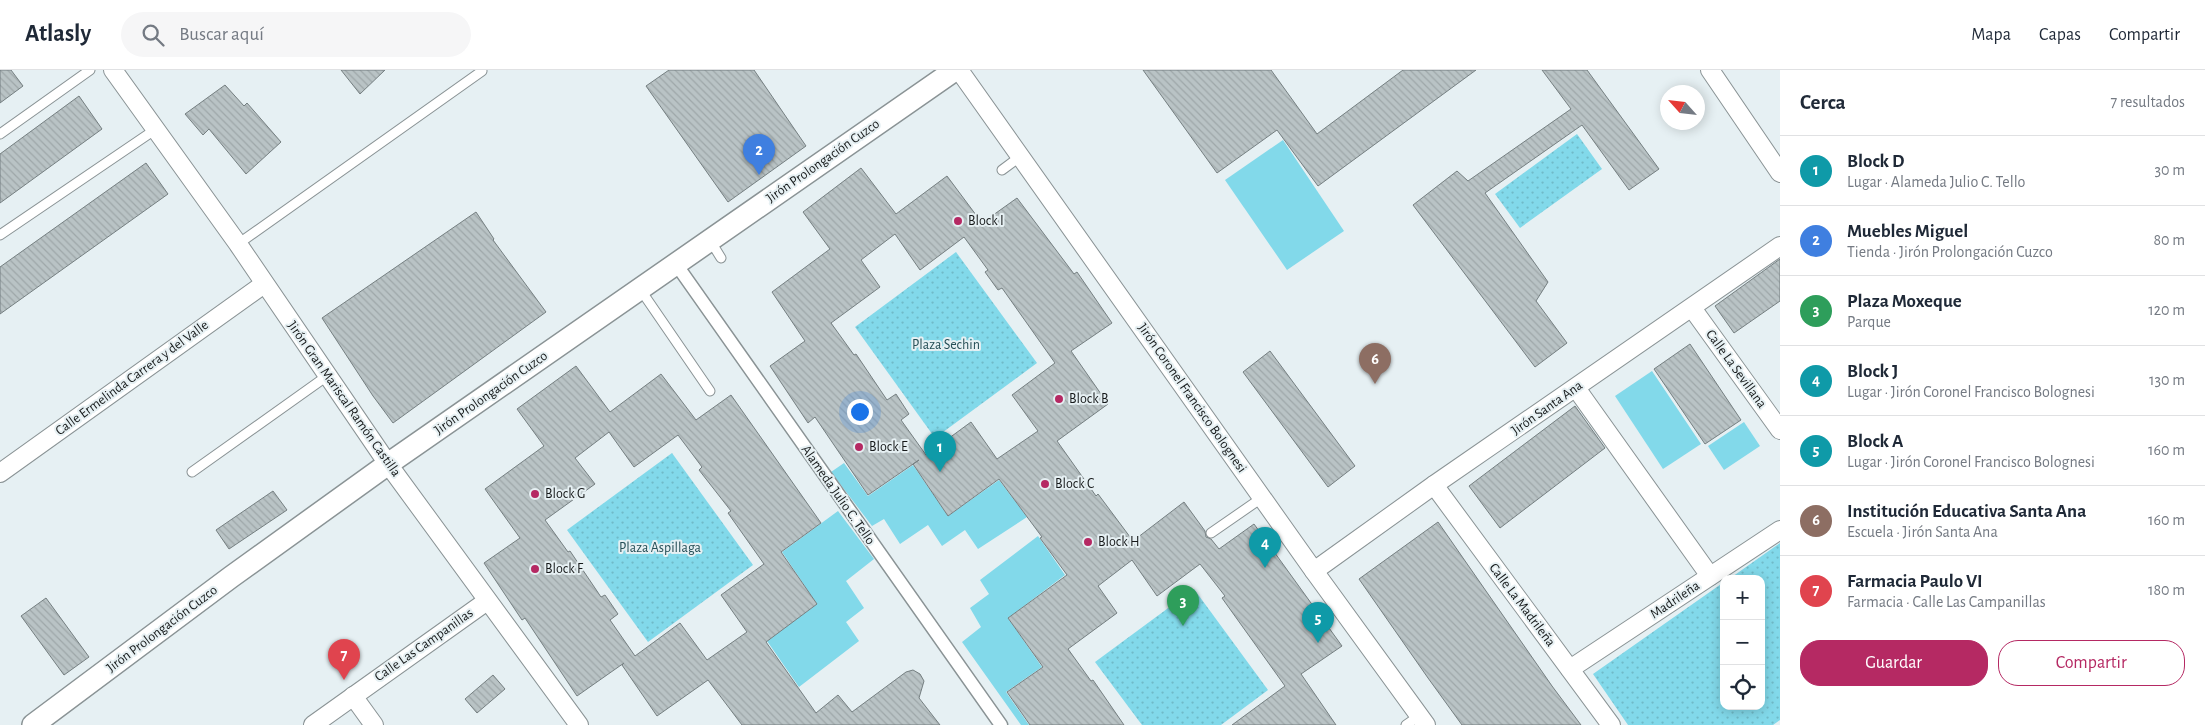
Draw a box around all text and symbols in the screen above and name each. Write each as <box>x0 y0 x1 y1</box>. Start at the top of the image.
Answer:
search box <box>121 12 471 57</box>
icon: search <box>139 21 167 49</box>
text: Atlasly <box>25 22 91 46</box>
text: Buscar aquí <box>179 25 264 44</box>
text: Mapa <box>1971 26 2011 44</box>
text: Capas <box>2039 26 2081 44</box>
text: Compartir <box>2109 26 2180 44</box>
north arrow <box>1660 85 1705 130</box>
text: Cerca <box>1800 92 1846 113</box>
text: 7 resultados <box>2111 94 2185 110</box>
street label: Jirón Prolongación Cuzco <box>764 117 882 205</box>
pin: 2 <box>743 134 775 175</box>
text: Block D <box>1847 152 1904 171</box>
text: 1 <box>1813 162 1819 178</box>
text: 30 m <box>2155 162 2185 178</box>
text: Lugar · Alameda Julio C. Tello <box>1847 174 2025 190</box>
place label: Block I <box>968 214 1004 228</box>
marker: Block I <box>952 215 964 227</box>
text: Muebles Miguel <box>1847 222 1968 241</box>
text: 2 <box>1812 232 1820 248</box>
text: 80 m <box>2154 232 2185 248</box>
text: Tienda · Jirón Prolongación Cuzco <box>1847 244 2053 260</box>
text: Plaza Moxeque <box>1847 292 1962 311</box>
text: 3 <box>1813 302 1819 318</box>
text: 120 m <box>2148 302 2185 318</box>
text: Parque <box>1847 314 1891 330</box>
street label: Calle Ermelinda Carrera y del Valle <box>53 318 211 438</box>
street label: Jirón Gran Mariscal Ramón Castilla <box>285 319 403 480</box>
street label: Jirón Coronel Francisco Bolognesi <box>1135 321 1249 475</box>
street label: Calle La Sevillana <box>1703 327 1769 411</box>
park label: Plaza Sechin <box>912 338 980 352</box>
pin: 6 <box>1359 343 1391 384</box>
street label: Jirón Prolongación Cuzco <box>432 349 550 437</box>
text: Block J <box>1847 362 1898 381</box>
text: 4 <box>1812 372 1820 388</box>
text: 130 m <box>2149 372 2185 388</box>
street label: Jirón Santa Ana <box>1509 378 1586 438</box>
text: Lugar · Jirón Coronel Francisco Bolognesi <box>1847 384 2095 400</box>
place label: Block B <box>1069 392 1108 406</box>
marker: Block B <box>1053 393 1065 405</box>
your location <box>847 399 873 425</box>
pin: 1 <box>924 431 956 472</box>
text: Block A <box>1847 432 1903 451</box>
place label: Block E <box>869 440 908 454</box>
marker: Block E <box>853 441 865 453</box>
text: 5 <box>1813 442 1819 458</box>
text: 160 m <box>2148 442 2185 458</box>
street label: Alameda Julio C. Tello <box>798 443 878 547</box>
text: Lugar · Jirón Coronel Francisco Bolognesi <box>1847 454 2095 470</box>
place label: Block C <box>1055 477 1094 491</box>
marker: Block C <box>1039 478 1051 490</box>
place label: Block G <box>545 487 585 501</box>
marker: Block G <box>529 488 541 500</box>
text: Institución Educativa Santa Ana <box>1847 502 2086 521</box>
text: 6 <box>1812 512 1820 528</box>
text: 160 m <box>2148 512 2185 528</box>
text: Escuela · Jirón Santa Ana <box>1847 524 1998 540</box>
pin: 4 <box>1249 527 1281 568</box>
place label: Block H <box>1098 535 1140 549</box>
marker: Block H <box>1082 536 1094 548</box>
park label: Plaza Aspillaga <box>619 541 702 555</box>
street label: Calle La Madrileña <box>1486 561 1558 650</box>
place label: Block F <box>545 562 584 576</box>
marker: Block F <box>529 563 541 575</box>
text: Farmacia Paulo VI <box>1847 572 1983 591</box>
map controls <box>1720 575 1765 710</box>
button: + <box>1720 575 1765 620</box>
street label: Madrileña <box>1648 578 1703 621</box>
text: 7 <box>1813 582 1819 598</box>
text: 180 m <box>2148 582 2185 598</box>
street label: Jirón Prolongación Cuzco <box>104 583 220 675</box>
pin: 3 <box>1167 585 1199 626</box>
text: Farmacia · Calle Las Campanillas <box>1847 594 2046 610</box>
pin: 5 <box>1302 602 1334 643</box>
street label: Calle Las Campanillas <box>372 606 476 684</box>
button: − <box>1720 620 1765 665</box>
pin: 7 <box>328 639 360 680</box>
button: Guardar <box>1800 640 1988 686</box>
button: Compartir <box>1998 640 2185 686</box>
button: locate <box>1720 665 1765 710</box>

